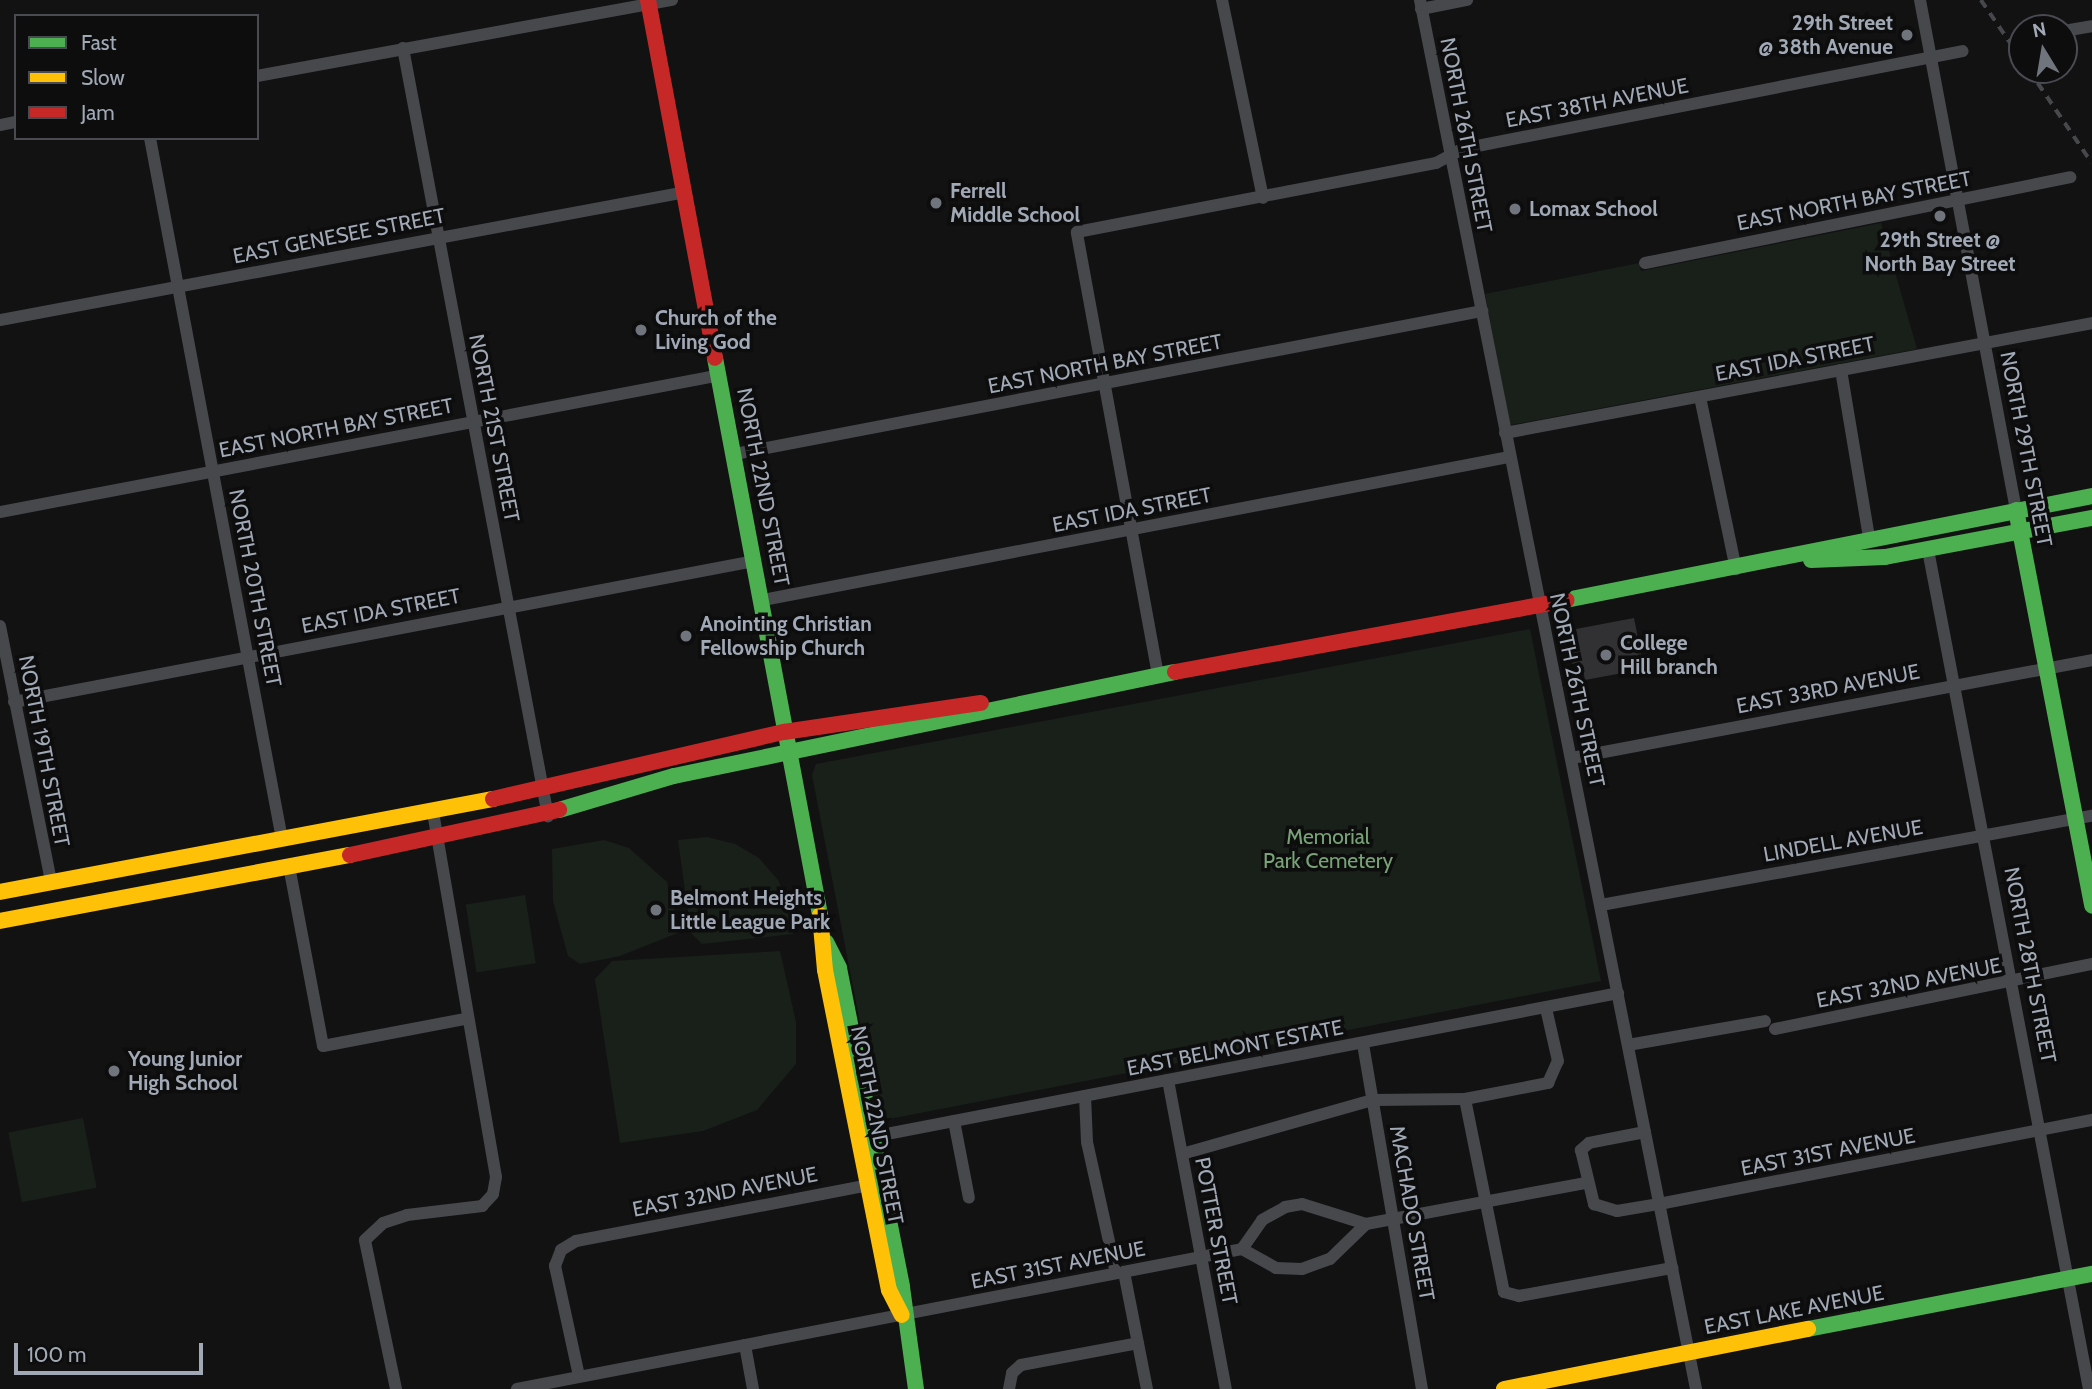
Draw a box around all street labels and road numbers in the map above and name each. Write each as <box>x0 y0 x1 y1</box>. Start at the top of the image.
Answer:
street label: NORTH 26TH STREET <box>1435 36 1497 234</box>
street label: EAST 38TH AVENUE <box>1504 73 1690 133</box>
street label: EAST NORTH BAY STREET <box>1735 166 1973 236</box>
street label: EAST GENESEE STREET <box>231 203 447 269</box>
street label: EAST NORTH BAY STREET <box>986 329 1224 399</box>
street label: EAST IDA STREET <box>1713 331 1877 387</box>
street label: NORTH 21ST STREET <box>463 332 525 524</box>
street label: NORTH 29TH STREET <box>1995 349 2057 549</box>
street label: NORTH 22ND STREET <box>731 386 795 588</box>
street label: EAST NORTH BAY STREET <box>217 393 455 463</box>
street label: EAST IDA STREET <box>1050 482 1214 538</box>
street label: NORTH 20TH STREET <box>223 487 287 689</box>
street label: EAST IDA STREET <box>299 583 463 639</box>
street label: NORTH 26TH STREET <box>1544 591 1610 789</box>
street label: NORTH 19TH STREET <box>13 653 75 849</box>
street label: EAST 33RD AVENUE <box>1734 659 1922 719</box>
street label: LINDELL AVENUE <box>1761 815 1925 867</box>
street label: NORTH 28TH STREET <box>1999 865 2061 1065</box>
street label: EAST 32ND AVENUE <box>1814 953 2004 1013</box>
street label: EAST BELMONT ESTATE <box>1125 1015 1345 1081</box>
street label: NORTH 22ND STREET <box>845 1024 909 1226</box>
street label: EAST 31ST AVENUE <box>1739 1123 1917 1181</box>
street label: MACHADO STREET <box>1384 1124 1440 1302</box>
street label: POTTER STREET <box>1189 1155 1243 1307</box>
street label: EAST 32ND AVENUE <box>630 1162 820 1222</box>
street label: EAST 31ST AVENUE <box>969 1236 1147 1294</box>
street label: EAST LAKE AVENUE <box>1702 1280 1886 1340</box>

